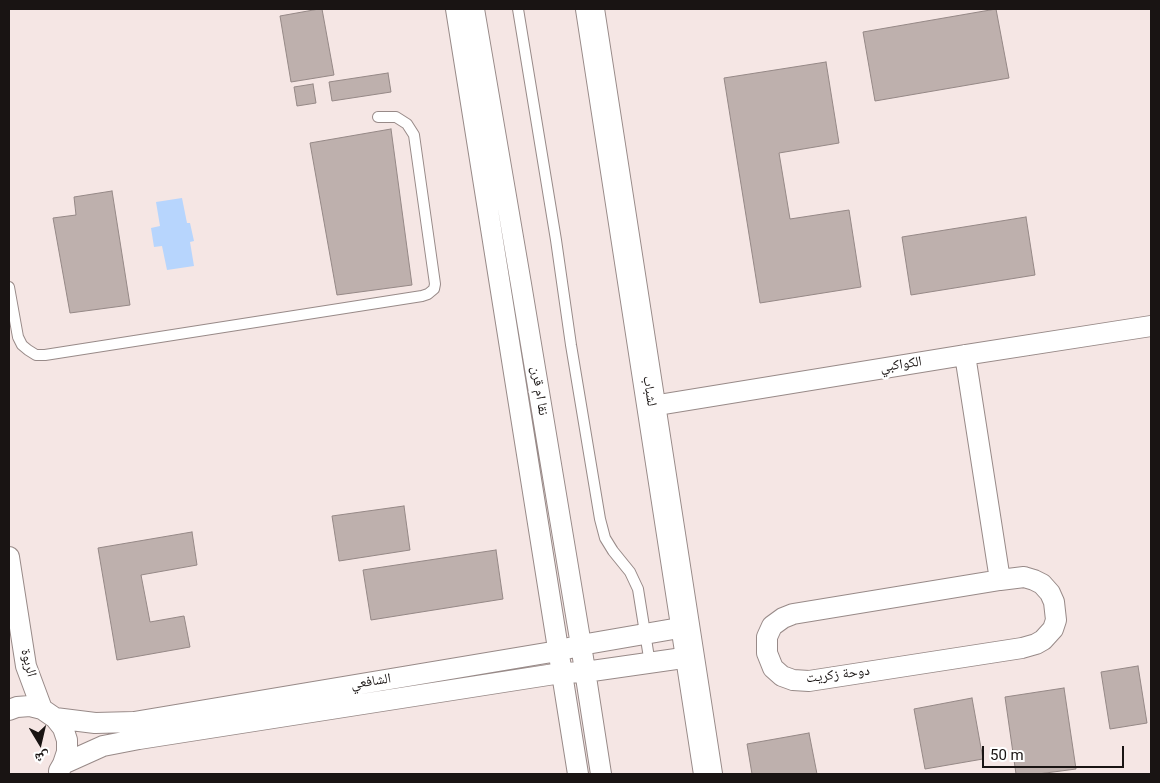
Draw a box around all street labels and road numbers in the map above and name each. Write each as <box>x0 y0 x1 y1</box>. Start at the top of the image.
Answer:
street label: الكواكبي <box>879 353 923 377</box>
street label: نقا ام قرن <box>527 365 551 417</box>
street label: لشباب <box>638 375 660 407</box>
street label: الربوة <box>16 647 40 679</box>
street label: دوحة زكريت <box>805 663 871 687</box>
street label: الشافعي <box>350 671 392 693</box>

